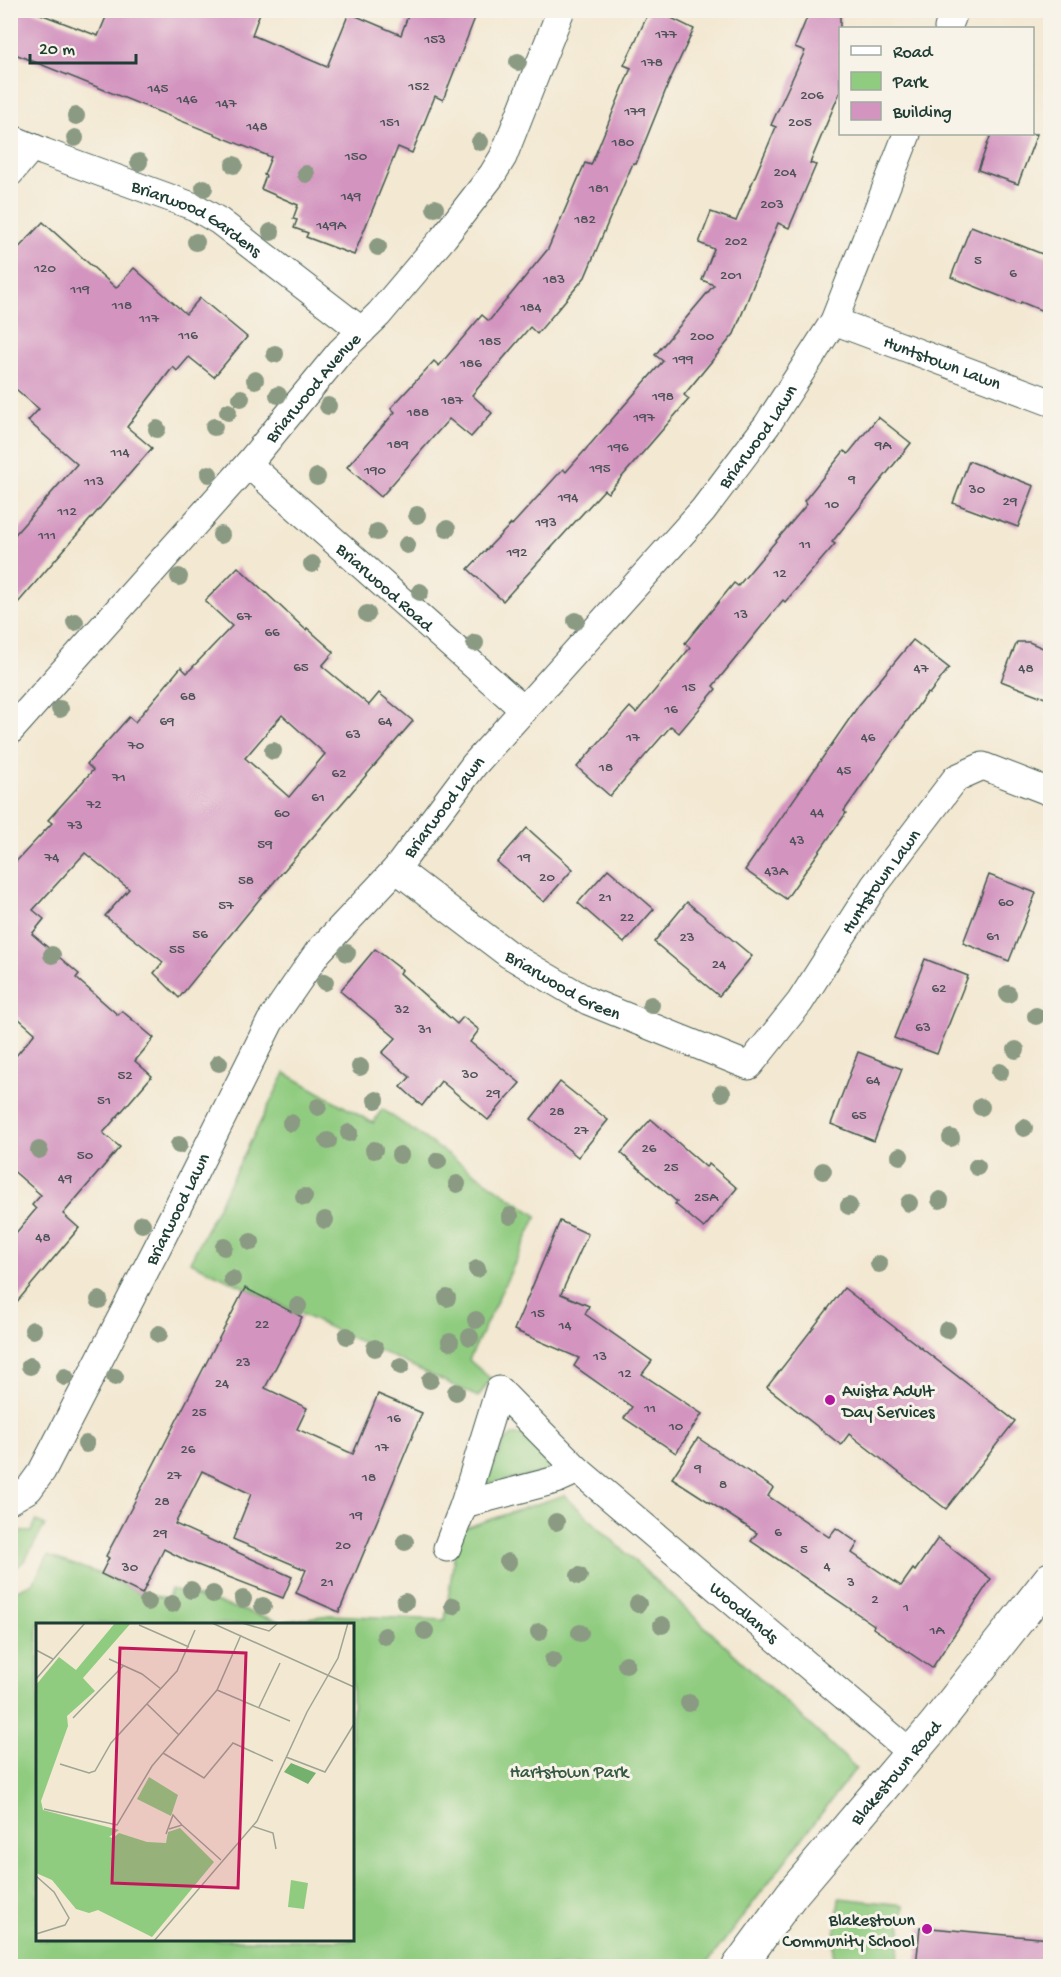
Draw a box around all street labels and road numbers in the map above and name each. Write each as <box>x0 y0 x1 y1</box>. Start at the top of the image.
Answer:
street label: Briarwood Gardens <box>127 176 266 264</box>
street label: Briarwood Avenue <box>261 329 367 449</box>
street label: Huntstown Lawn <box>880 332 1004 396</box>
street label: Briarwood Lawn <box>714 381 803 494</box>
street label: Briarwood Road <box>330 539 438 638</box>
street label: Briarwood Lawn <box>399 752 490 864</box>
street label: Huntstown Lawn <box>838 825 927 939</box>
street label: Briarwood Green <box>500 946 624 1026</box>
street label: Briarwood Lawn <box>142 1150 216 1270</box>
street label: Woodlands <box>704 1578 783 1650</box>
street label: Blakestown Road <box>846 1716 948 1831</box>

